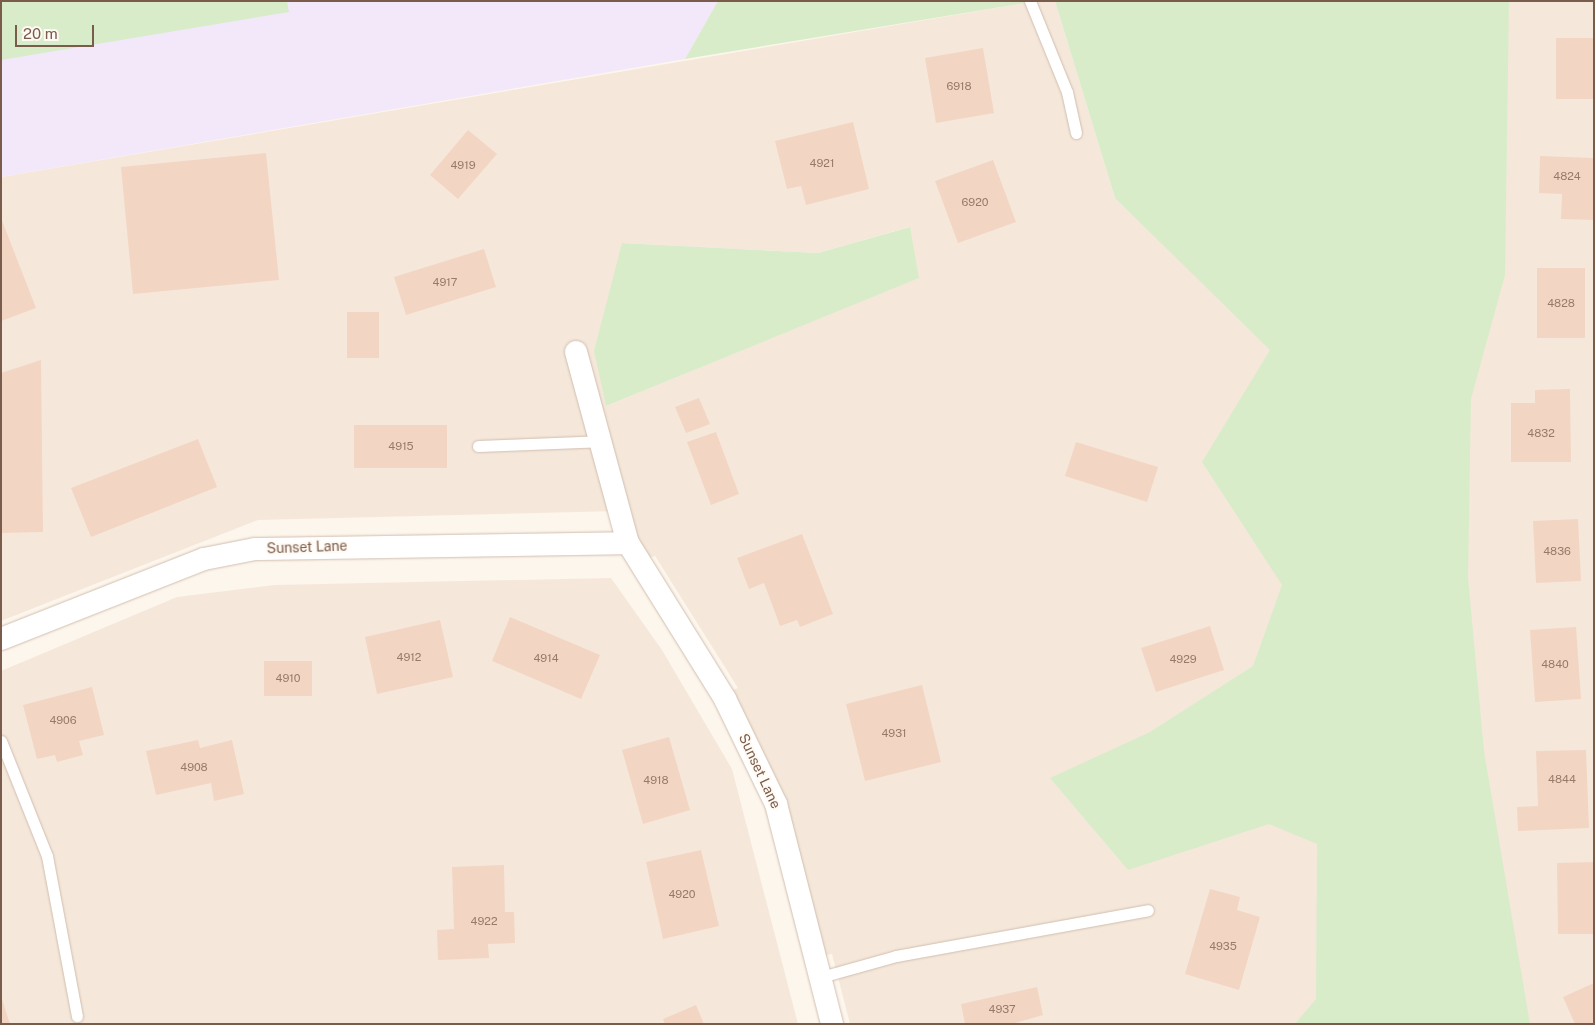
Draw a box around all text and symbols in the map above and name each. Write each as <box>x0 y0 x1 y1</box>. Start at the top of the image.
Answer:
scale bar <box>18 15 96 47</box>
text: 20 m <box>23 25 58 42</box>
house number: 6918 <box>946 79 972 93</box>
house number: 4921 <box>810 156 834 170</box>
house number: 4919 <box>450 158 476 172</box>
house number: 4824 <box>1553 169 1581 183</box>
house number: 6920 <box>962 195 988 209</box>
house number: 4917 <box>433 275 457 289</box>
house number: 4828 <box>1547 296 1575 310</box>
house number: 4832 <box>1527 426 1555 440</box>
house number: 4915 <box>388 439 414 453</box>
street label: Sunset Lane <box>266 537 348 557</box>
house number: 4836 <box>1543 544 1571 558</box>
house number: 4912 <box>397 650 421 664</box>
house number: 4914 <box>533 651 559 665</box>
house number: 4929 <box>1169 652 1197 666</box>
house number: 4840 <box>1541 657 1569 671</box>
house number: 4910 <box>276 671 300 685</box>
house number: 4906 <box>49 713 77 727</box>
house number: 4931 <box>881 726 907 740</box>
street label: Sunset Lane <box>735 731 785 811</box>
house number: 4908 <box>180 760 208 774</box>
house number: 4844 <box>1548 772 1576 786</box>
house number: 4918 <box>643 773 669 787</box>
house number: 4920 <box>668 887 696 901</box>
house number: 4922 <box>471 914 497 928</box>
house number: 4935 <box>1209 939 1237 953</box>
house number: 4937 <box>988 1002 1016 1016</box>

